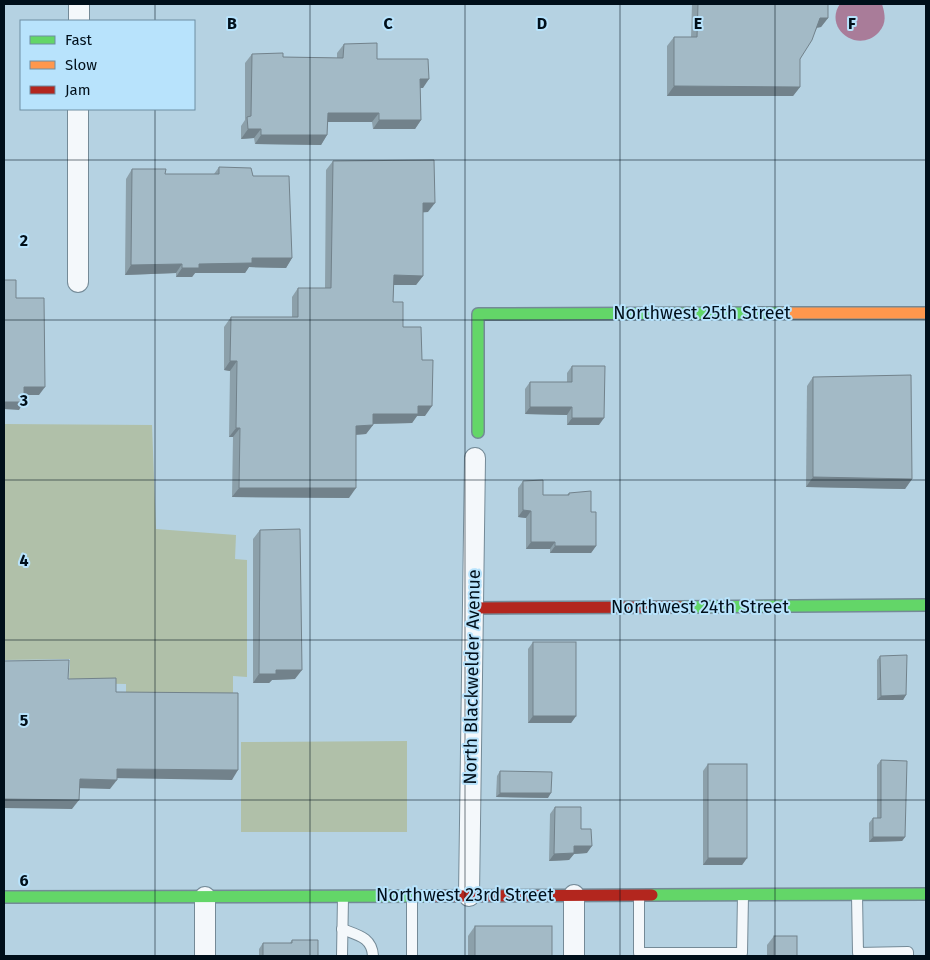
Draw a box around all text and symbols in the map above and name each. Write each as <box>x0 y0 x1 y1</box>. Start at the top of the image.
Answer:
text: B <box>227 14 237 33</box>
text: C <box>383 14 393 33</box>
text: D <box>537 14 547 33</box>
text: E <box>694 14 702 33</box>
text: F <box>848 14 856 33</box>
legend <box>20 20 195 110</box>
text: Fast <box>65 31 92 49</box>
text: Slow <box>65 56 97 74</box>
text: Jam <box>65 81 91 99</box>
text: 2 <box>20 231 28 250</box>
street label: Northwest 25th Street <box>613 302 791 324</box>
text: 3 <box>19 391 28 410</box>
text: 4 <box>19 551 29 570</box>
street label: North Blackwelder Avenue <box>459 569 485 785</box>
street label: Northwest 24th Street <box>611 596 789 618</box>
text: 5 <box>20 711 29 730</box>
text: 6 <box>19 871 29 890</box>
street label: Northwest 23rd Street <box>376 884 554 906</box>

